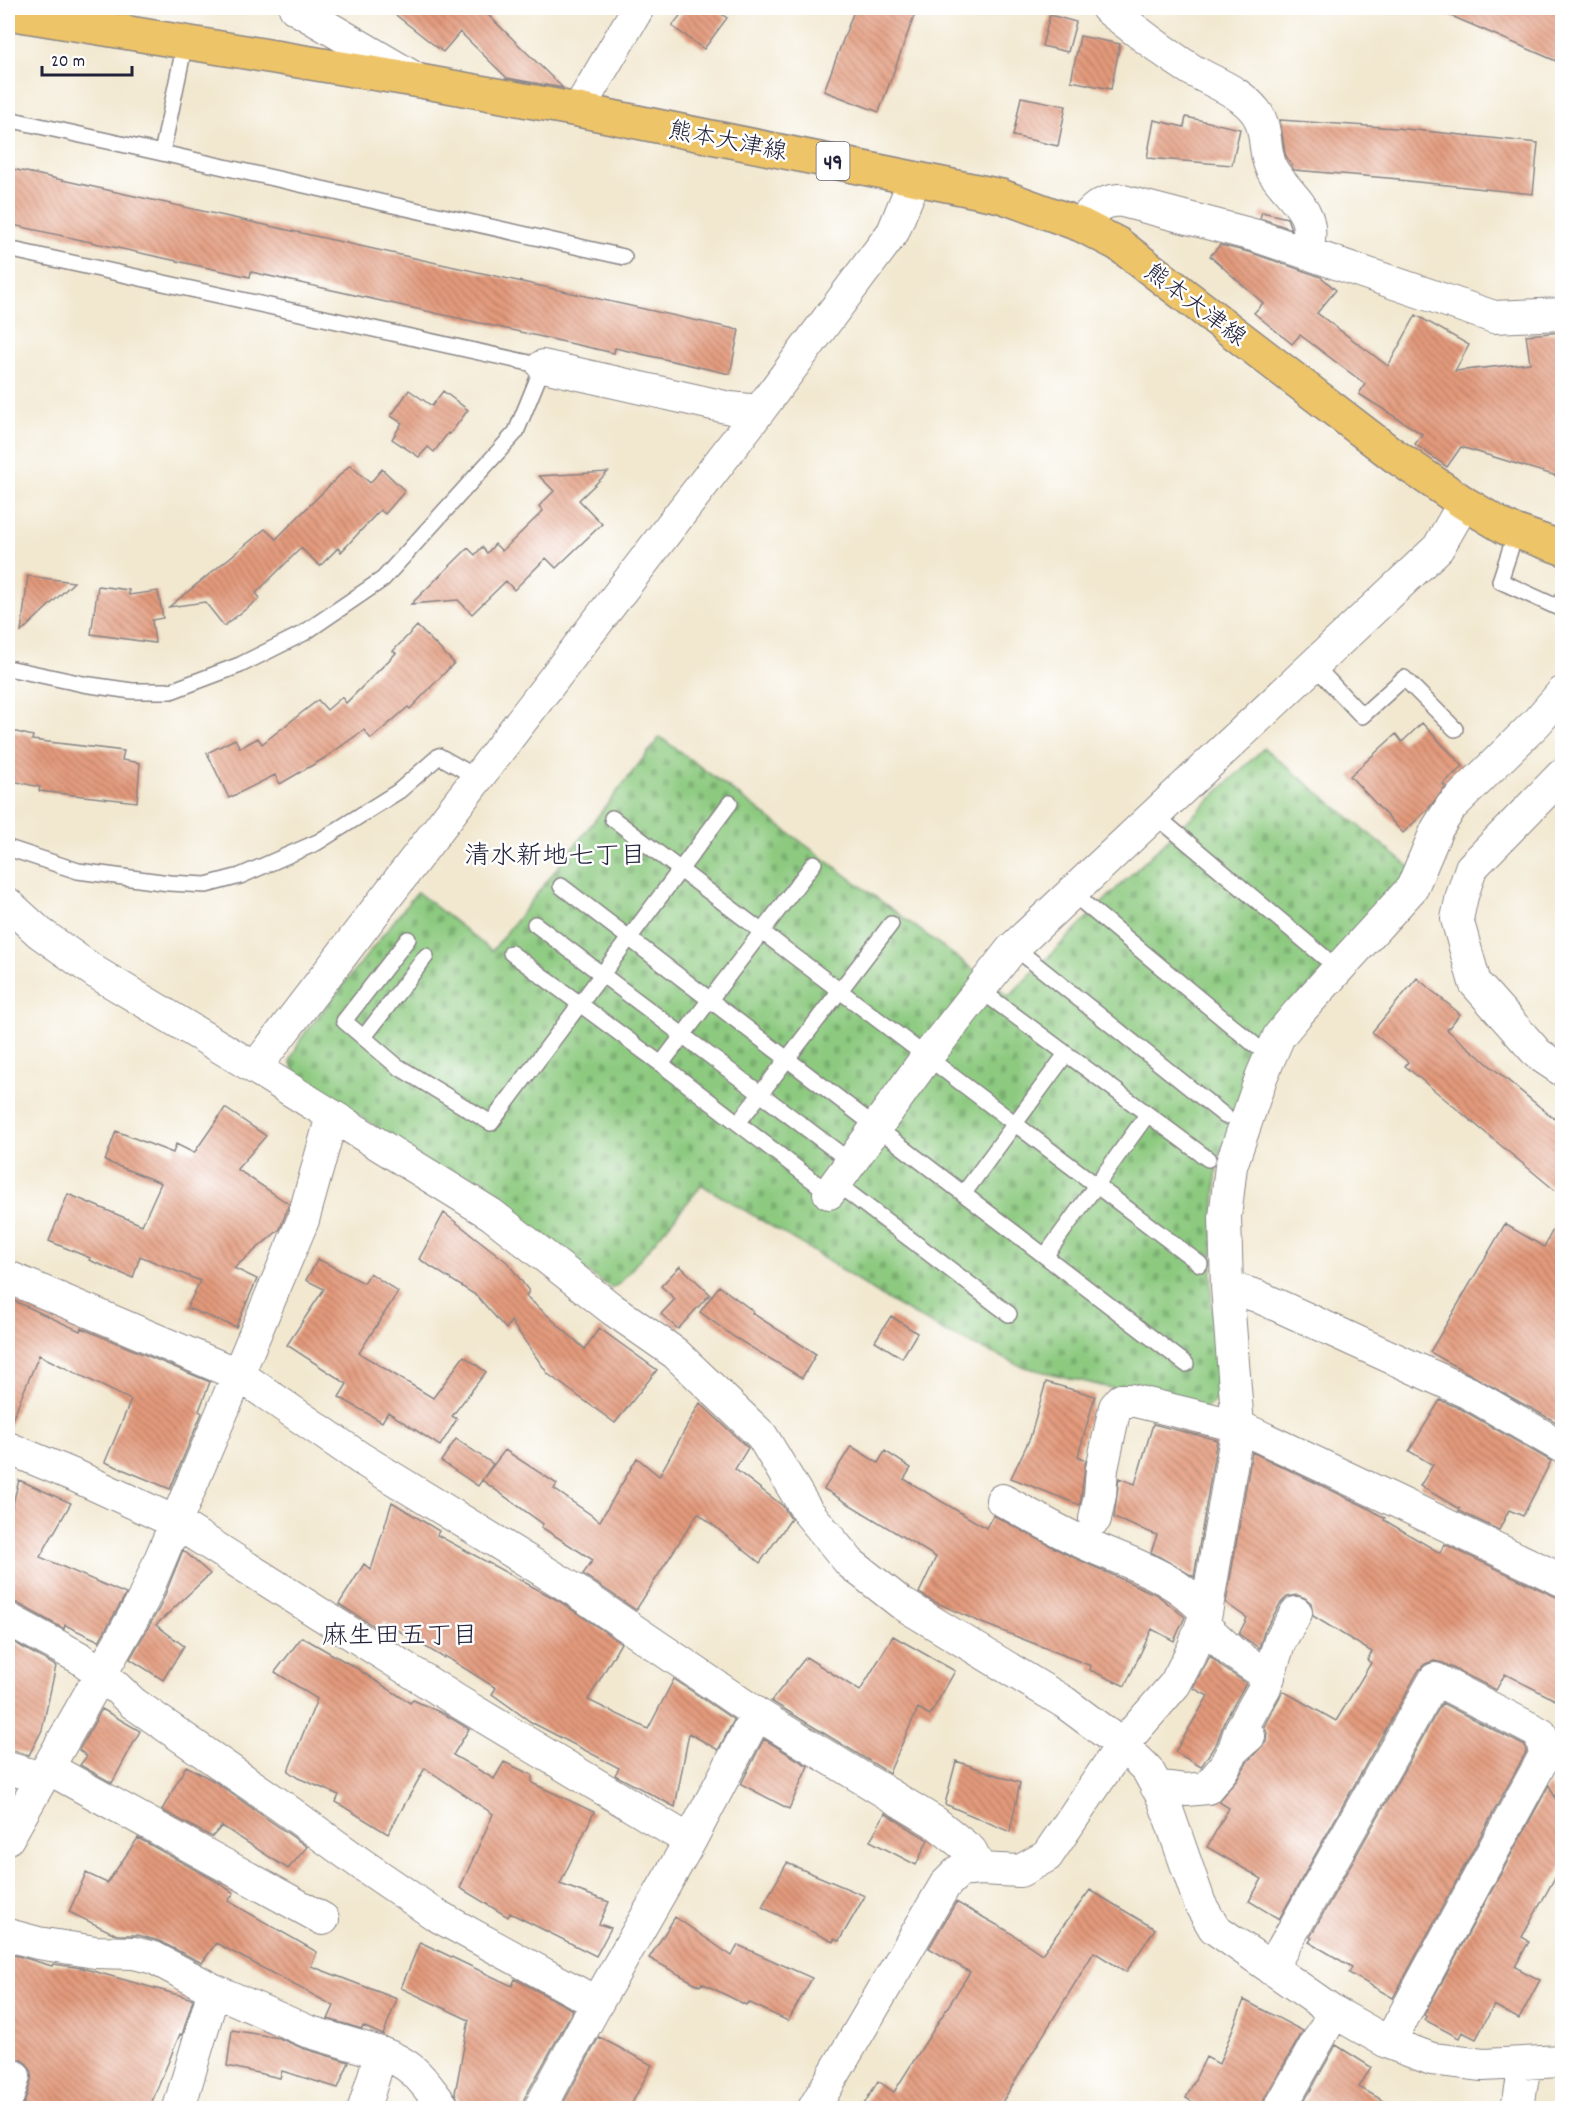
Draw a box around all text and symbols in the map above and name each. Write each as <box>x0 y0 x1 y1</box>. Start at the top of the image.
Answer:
scale bar <box>42 39 132 77</box>
text: 20 m <box>51 50 85 75</box>
street label: 熊本大津線 <box>665 115 790 171</box>
road number: 49 <box>816 142 850 180</box>
street label: 熊本大津線 <box>1136 257 1252 356</box>
district label: 清水新地七丁目 <box>464 839 646 876</box>
district label: 麻生田五丁目 <box>322 1619 478 1656</box>

